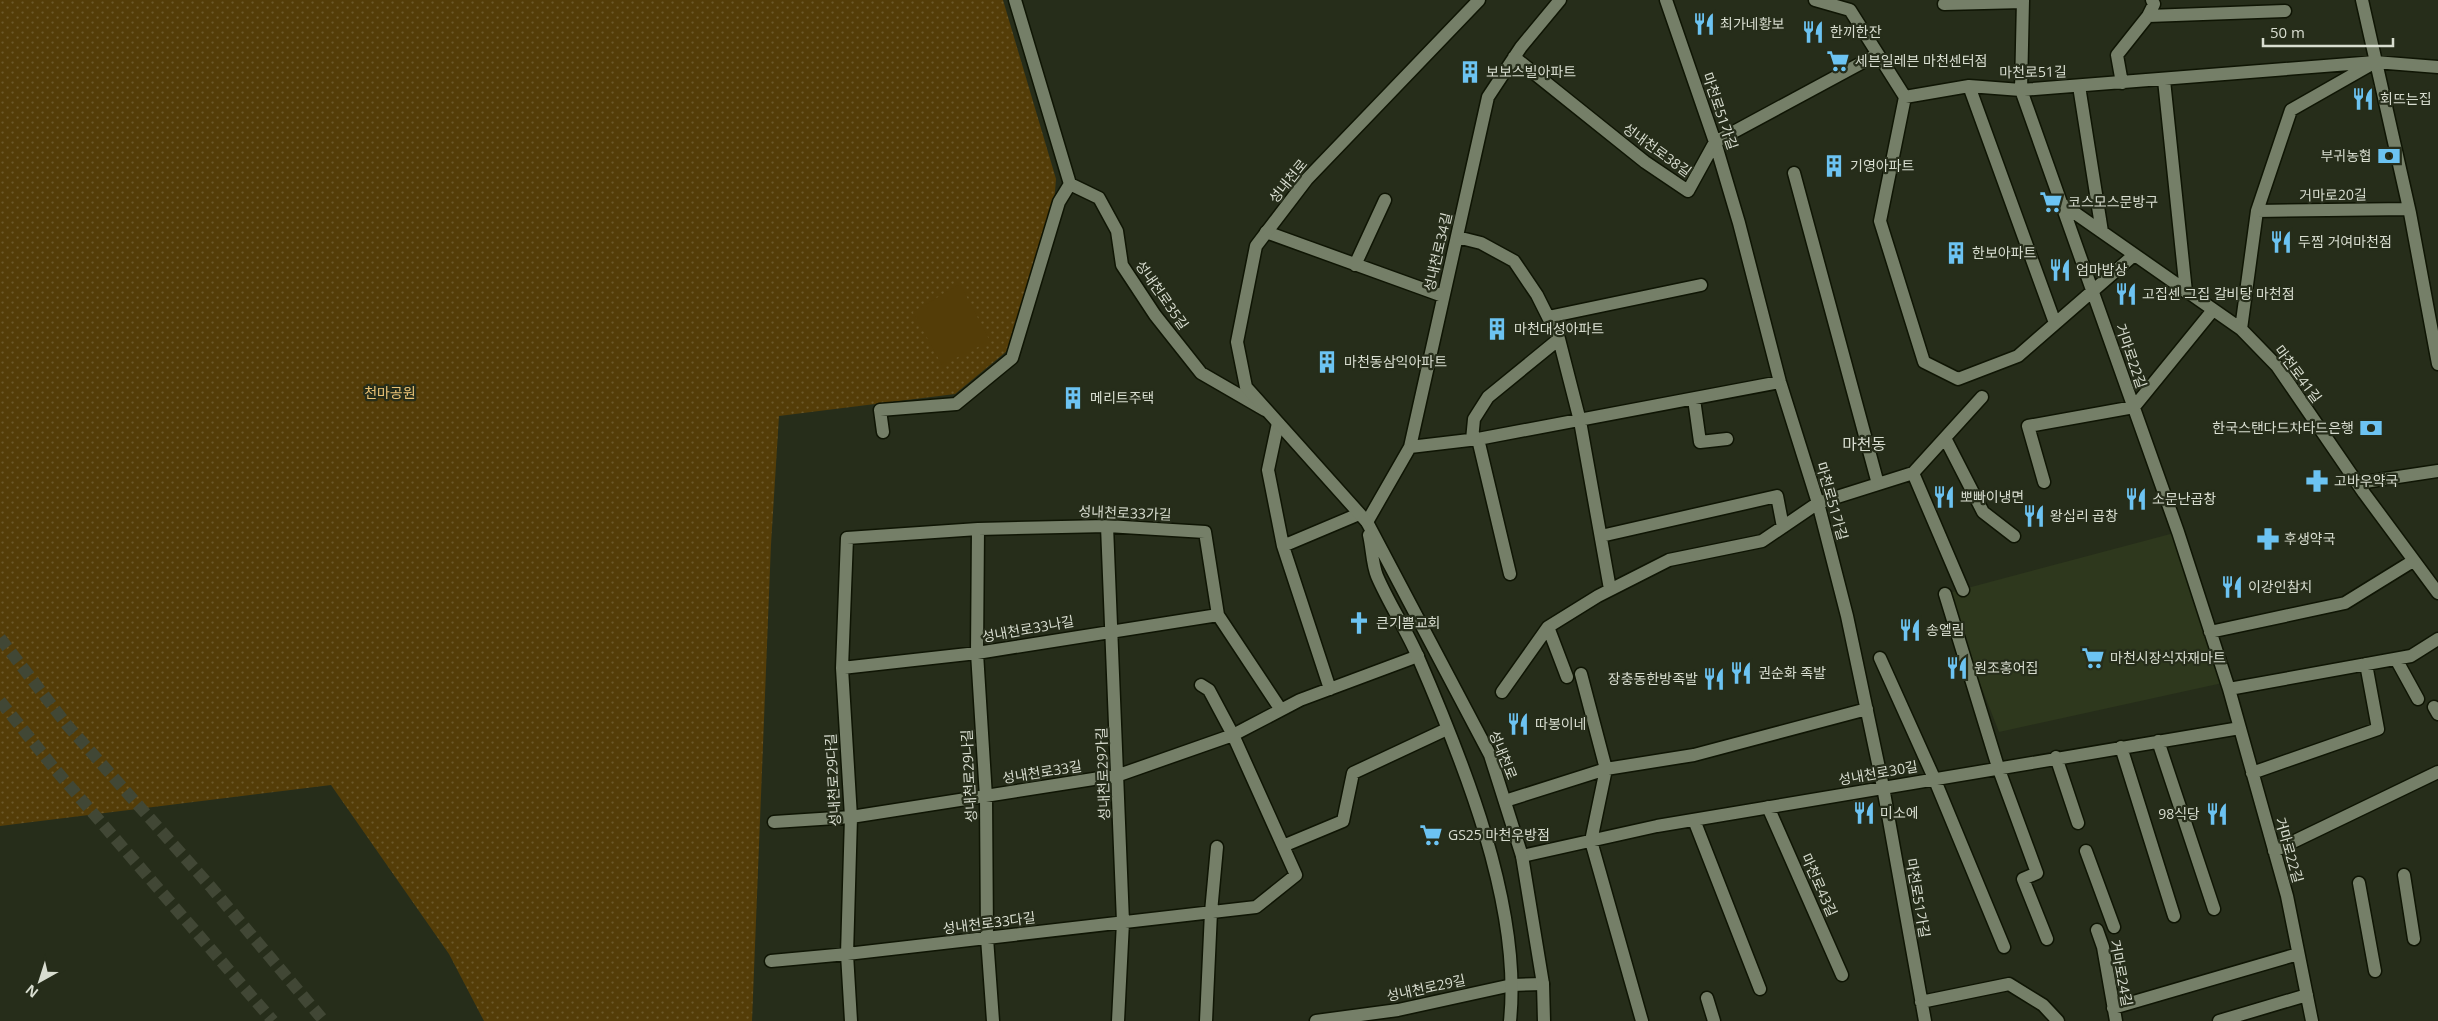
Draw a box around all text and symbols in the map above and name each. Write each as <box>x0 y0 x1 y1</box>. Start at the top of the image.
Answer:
restaurant icon: 최가네황보 <box>1691 11 1717 37</box>
place label: 최가네황보 <box>1720 14 1785 33</box>
scale bar <box>2263 15 2393 47</box>
restaurant icon: 한끼한잔 <box>1800 19 1826 45</box>
place label: 한끼한잔 <box>1830 22 1882 41</box>
text: 50 m <box>2270 22 2305 42</box>
supermarket icon: 세븐일레븐 마천센터점 <box>1825 48 1851 74</box>
place label: 세븐일레븐 마천센터점 <box>1855 51 1987 70</box>
building icon: 보보스빌아파트 <box>1457 59 1483 85</box>
street label: 마천로51길 <box>1999 61 2067 82</box>
place label: 보보스빌아파트 <box>1486 62 1576 81</box>
street label: 마천로51가길 <box>1698 70 1743 152</box>
restaurant icon: 회뜨는집 <box>2350 86 2376 112</box>
place label: 회뜨는집 <box>2380 89 2432 108</box>
street label: 성내천로38길 <box>1619 118 1695 181</box>
bank icon: 부귀농협 <box>2376 143 2402 169</box>
place label: 부귀농협 <box>2320 146 2372 165</box>
building icon: 기영아파트 <box>1821 153 1847 179</box>
street label: 성내천로 <box>1264 155 1311 207</box>
place label: 기영아파트 <box>1850 156 1915 175</box>
street label: 거마로20길 <box>2299 184 2367 205</box>
supermarket icon: 코스모스문방구 <box>2038 189 2064 215</box>
place label: 코스모스문방구 <box>2068 192 2158 211</box>
street label: 성내천로34길 <box>1419 211 1456 293</box>
restaurant icon: 두찜 거여마천점 <box>2268 229 2294 255</box>
place label: 두찜 거여마천점 <box>2298 232 2392 251</box>
building icon: 한보아파트 <box>1943 240 1969 266</box>
place label: 한보아파트 <box>1972 243 2037 262</box>
street label: 성내천로35길 <box>1132 256 1193 333</box>
restaurant icon: 엄마밥상 <box>2047 257 2073 283</box>
place label: 엄마밥상 <box>2076 260 2128 279</box>
restaurant icon: 고집센 그집 갈비탕 마천점 <box>2113 281 2139 307</box>
place label: 고집센 그집 갈비탕 마천점 <box>2142 284 2295 303</box>
building icon: 마천대성아파트 <box>1484 316 1510 342</box>
place label: 마천대성아파트 <box>1514 319 1604 338</box>
street label: 거마로22길 <box>2111 321 2151 391</box>
street label: 마천로41길 <box>2270 341 2326 406</box>
building icon: 마천동삼익아파트 <box>1314 349 1340 375</box>
place label: 마천동삼익아파트 <box>1344 352 1447 371</box>
park label: 천마공원 <box>364 383 416 402</box>
building icon: 메리트주택 <box>1060 385 1086 411</box>
place label: 메리트주택 <box>1090 388 1154 407</box>
bank icon: 한국스탠다드차타드은행 <box>2358 415 2384 441</box>
place label: 한국스탠다드차타드은행 <box>2212 418 2354 437</box>
district label: 마천동 <box>1842 433 1886 455</box>
street label: 마천로51가길 <box>1812 460 1853 542</box>
pharmacy icon: 고바우약국 <box>2304 468 2330 494</box>
place label: 고바우약국 <box>2334 471 2399 490</box>
restaurant icon: 뽀빠이냉면 <box>1931 484 1957 510</box>
restaurant icon: 소문난곱창 <box>2123 486 2149 512</box>
place label: 뽀빠이냉면 <box>1960 487 2024 506</box>
place label: 소문난곱창 <box>2152 489 2217 508</box>
street label: 성내천로33가길 <box>1078 501 1172 524</box>
restaurant icon: 왕십리 곱창 <box>2021 503 2047 529</box>
place label: 왕십리 곱창 <box>2050 506 2118 525</box>
pharmacy icon: 후생약국 <box>2255 526 2281 552</box>
place label: 후생약국 <box>2284 529 2336 548</box>
restaurant icon: 이강인참치 <box>2219 574 2245 600</box>
place label: 이강인참치 <box>2248 577 2312 596</box>
church icon: 큰기쁨교회 <box>1346 610 1372 636</box>
street label: 성내천로33나길 <box>980 611 1076 646</box>
place label: 큰기쁨교회 <box>1376 613 1440 632</box>
restaurant icon: 송엘림 <box>1897 617 1923 643</box>
place label: 송엘림 <box>1926 620 1965 639</box>
supermarket icon: 마천시장식자재마트 <box>2080 645 2106 671</box>
place label: 마천시장식자재마트 <box>2110 648 2226 667</box>
restaurant icon: 원조홍어집 <box>1944 655 1970 681</box>
place label: 원조홍어집 <box>1974 658 2038 677</box>
restaurant icon: 권순화 족발 <box>1728 660 1754 686</box>
place label: 권순화 족발 <box>1758 663 1826 682</box>
restaurant icon: 장충동한방족발 <box>1701 666 1727 692</box>
place label: 장충동한방족발 <box>1608 669 1698 688</box>
restaurant icon: 따봉이네 <box>1505 711 1531 737</box>
place label: 따봉이네 <box>1535 714 1587 733</box>
street label: 성내천로29가길 <box>1091 727 1114 821</box>
street label: 성내천로 <box>1485 727 1522 782</box>
street label: 성내천로29나길 <box>957 729 980 823</box>
street label: 성내천로29다길 <box>821 733 844 827</box>
street label: 성내천로33길 <box>1001 756 1083 787</box>
street label: 성내천로30길 <box>1837 756 1919 789</box>
restaurant icon: 미소에 <box>1851 800 1877 826</box>
restaurant icon: 98식당 <box>2204 801 2230 827</box>
place label: 미소에 <box>1880 803 1919 822</box>
place label: 98식당 <box>2158 804 2200 823</box>
street label: 거마로22길 <box>2271 815 2308 885</box>
supermarket icon: GS25 마천우방점 <box>1418 822 1444 848</box>
place label: GS25 마천우방점 <box>1448 825 1550 844</box>
street label: 마천로43길 <box>1797 850 1842 920</box>
street label: 마천로51가길 <box>1902 857 1935 939</box>
street label: 성내천로33다길 <box>941 907 1036 938</box>
street label: 거마로24길 <box>2106 938 2137 1008</box>
north arrow <box>15 956 65 1006</box>
street label: 성내천로29길 <box>1385 970 1467 1005</box>
text: N <box>21 981 42 1002</box>

